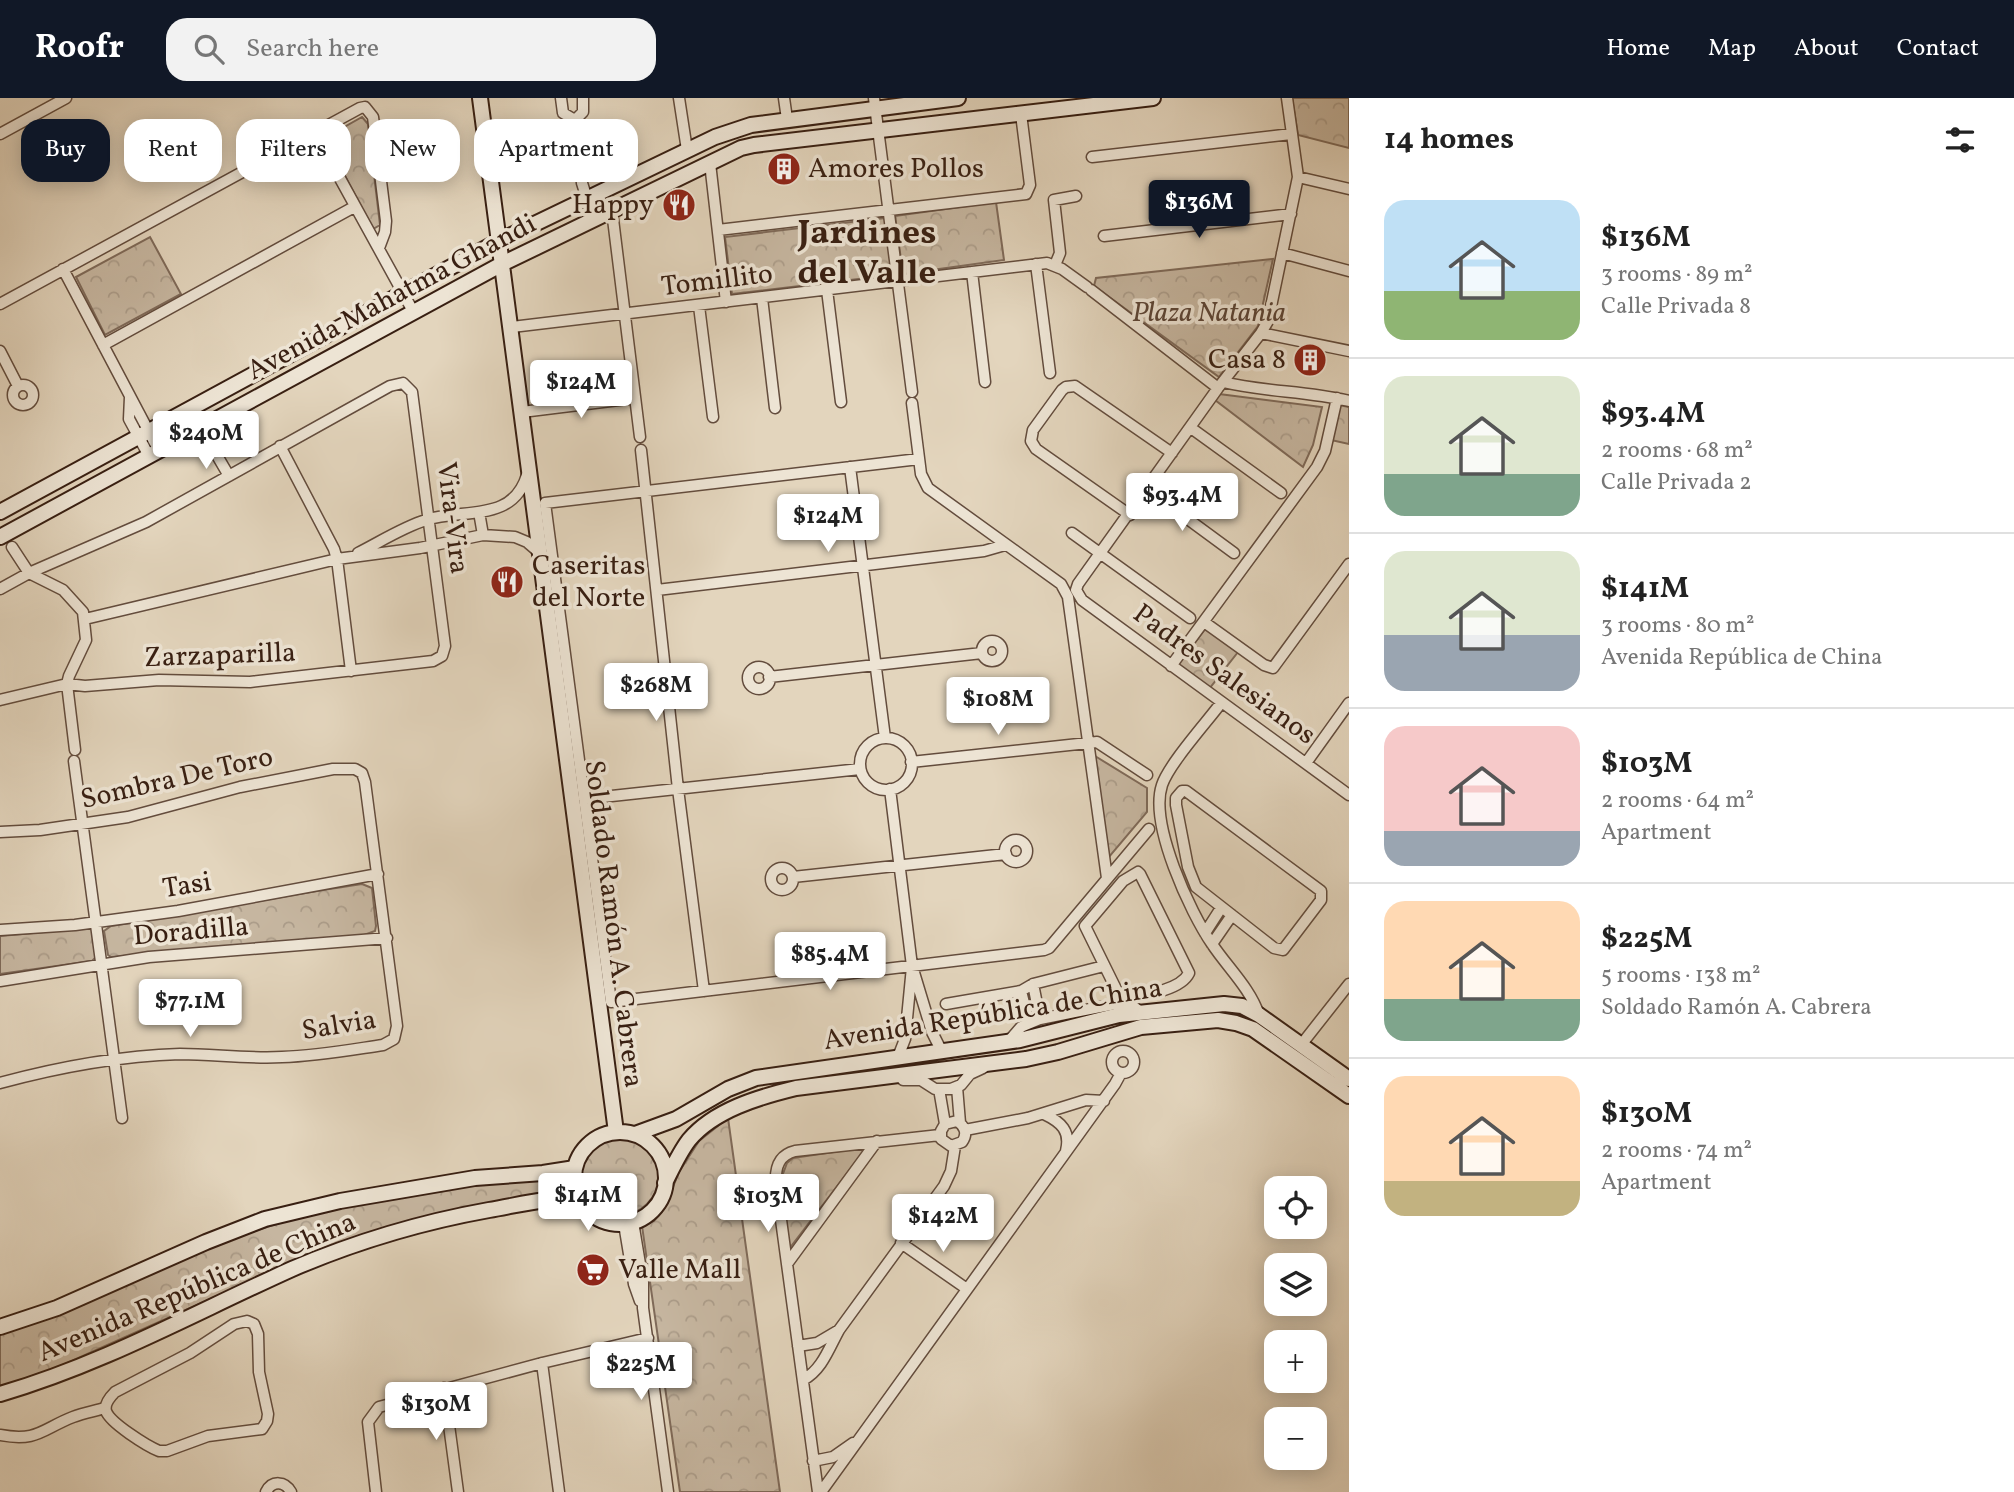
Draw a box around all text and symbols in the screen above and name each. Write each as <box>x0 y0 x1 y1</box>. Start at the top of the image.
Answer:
search box <box>166 18 656 81</box>
text: Roofr <box>35 26 124 72</box>
icon: search <box>190 30 228 68</box>
text: Search here <box>246 31 379 67</box>
text: Home <box>1606 32 1670 66</box>
text: Map <box>1708 32 1756 66</box>
text: About <box>1794 32 1859 66</box>
text: Contact <box>1897 32 1979 66</box>
chip: Buy <box>21 119 110 182</box>
chip: Rent <box>124 119 222 182</box>
chip: Filters <box>236 119 351 182</box>
chip: New <box>365 119 460 182</box>
chip: Apartment <box>474 119 638 182</box>
text: 14 homes <box>1384 119 1514 161</box>
icon: filters <box>1941 121 1979 159</box>
building icon: Amores Pollos <box>765 150 803 188</box>
place label: Amores Pollos <box>808 150 984 189</box>
pin: $136M <box>1150 180 1248 240</box>
place label: Happy <box>572 186 654 225</box>
restaurant icon: Happy <box>660 186 698 224</box>
text: $136M <box>1165 187 1233 219</box>
street label: Avenida Mahatma Ghandi <box>240 205 544 391</box>
district label: Jardines del Valle <box>797 210 936 298</box>
text: $136M <box>1601 217 1691 259</box>
icon: home <box>1440 228 1524 312</box>
street label: Tomillito <box>659 255 775 307</box>
text: 3 rooms · 89 m² <box>1601 259 1753 291</box>
text: Calle Privada 8 <box>1601 291 1751 323</box>
park label: Plaza Natania <box>1132 294 1286 333</box>
place label: Casa 8 <box>1208 341 1286 380</box>
building icon: Casa 8 <box>1291 341 1329 379</box>
pin: $124M <box>532 360 630 420</box>
text: $124M <box>546 367 616 399</box>
text: $93.4M <box>1601 393 1705 435</box>
icon: home <box>1440 404 1524 488</box>
pin: $240M <box>157 412 255 471</box>
text: $240M <box>169 418 243 450</box>
text: 2 rooms · 68 m² <box>1601 435 1753 467</box>
street label: Vira-Vira <box>426 460 478 576</box>
text: Calle Privada 2 <box>1601 467 1752 499</box>
pin: $93.4M <box>1125 474 1239 533</box>
text: $93.4M <box>1142 480 1222 512</box>
pin: $124M <box>779 494 877 554</box>
text: $124M <box>793 501 863 533</box>
place label: Caseritas del Norte <box>532 547 645 618</box>
restaurant icon: Caseritas del Norte <box>488 563 526 601</box>
text: $141M <box>1601 568 1689 610</box>
icon: home <box>1440 579 1524 663</box>
street label: Padres Salesianos <box>1125 595 1323 755</box>
text: 3 rooms · 80 m² <box>1601 610 1754 642</box>
street label: Zarzaparilla <box>143 634 297 678</box>
text: Avenida República de China <box>1601 642 1882 674</box>
pin: $268M <box>607 664 705 723</box>
text: $268M <box>620 670 692 702</box>
pin: $108M <box>949 678 1047 737</box>
text: $108M <box>962 684 1034 716</box>
street label: Sombra De Toro <box>77 738 277 820</box>
text: $103M <box>1601 743 1692 785</box>
icon: home <box>1440 754 1524 838</box>
street label: Soldado Ramón A. Cabrera <box>574 758 652 1090</box>
text: 2 rooms · 64 m² <box>1601 785 1754 817</box>
text: Apartment <box>1601 817 1712 849</box>
street label: Tasi <box>160 863 214 909</box>
street label: Doradilla <box>132 908 250 956</box>
text: $225M <box>1601 918 1692 960</box>
icon: home <box>1440 929 1524 1013</box>
pin: $85.4M <box>773 932 887 992</box>
text: $85.4M <box>791 939 869 971</box>
text: 5 rooms · 138 m² <box>1601 960 1761 992</box>
street label: Avenida República de China <box>821 969 1165 1061</box>
pin: $77.1M <box>133 979 247 1039</box>
text: $77.1M <box>155 986 225 1018</box>
text: Soldado Ramón A. Cabrera <box>1601 992 1872 1024</box>
street label: Salvia <box>299 1001 379 1051</box>
text: $130M <box>1601 1093 1692 1135</box>
icon: home <box>1440 1104 1524 1188</box>
text: 2 rooms · 74 m² <box>1601 1135 1752 1167</box>
text: Apartment <box>1601 1167 1712 1199</box>
pin: $141M <box>539 1174 637 1233</box>
pin: $103M <box>719 1174 817 1234</box>
map controls <box>1264 1176 1327 1470</box>
button: locate <box>1264 1176 1327 1239</box>
text: $141M <box>554 1180 622 1212</box>
text: $103M <box>733 1181 803 1213</box>
pin: $142M <box>894 1194 992 1254</box>
text: $142M <box>908 1201 978 1233</box>
street label: Avenida República de China <box>32 1203 362 1373</box>
supermarket icon: Valle Mall <box>574 1251 612 1289</box>
place label: Valle Mall <box>618 1251 741 1290</box>
button: layers <box>1264 1253 1327 1316</box>
button: + <box>1264 1330 1327 1393</box>
pin: $225M <box>592 1342 690 1402</box>
text: $225M <box>606 1349 676 1381</box>
pin: $130M <box>387 1382 485 1442</box>
text: $130M <box>401 1389 471 1421</box>
button: − <box>1264 1407 1327 1470</box>

